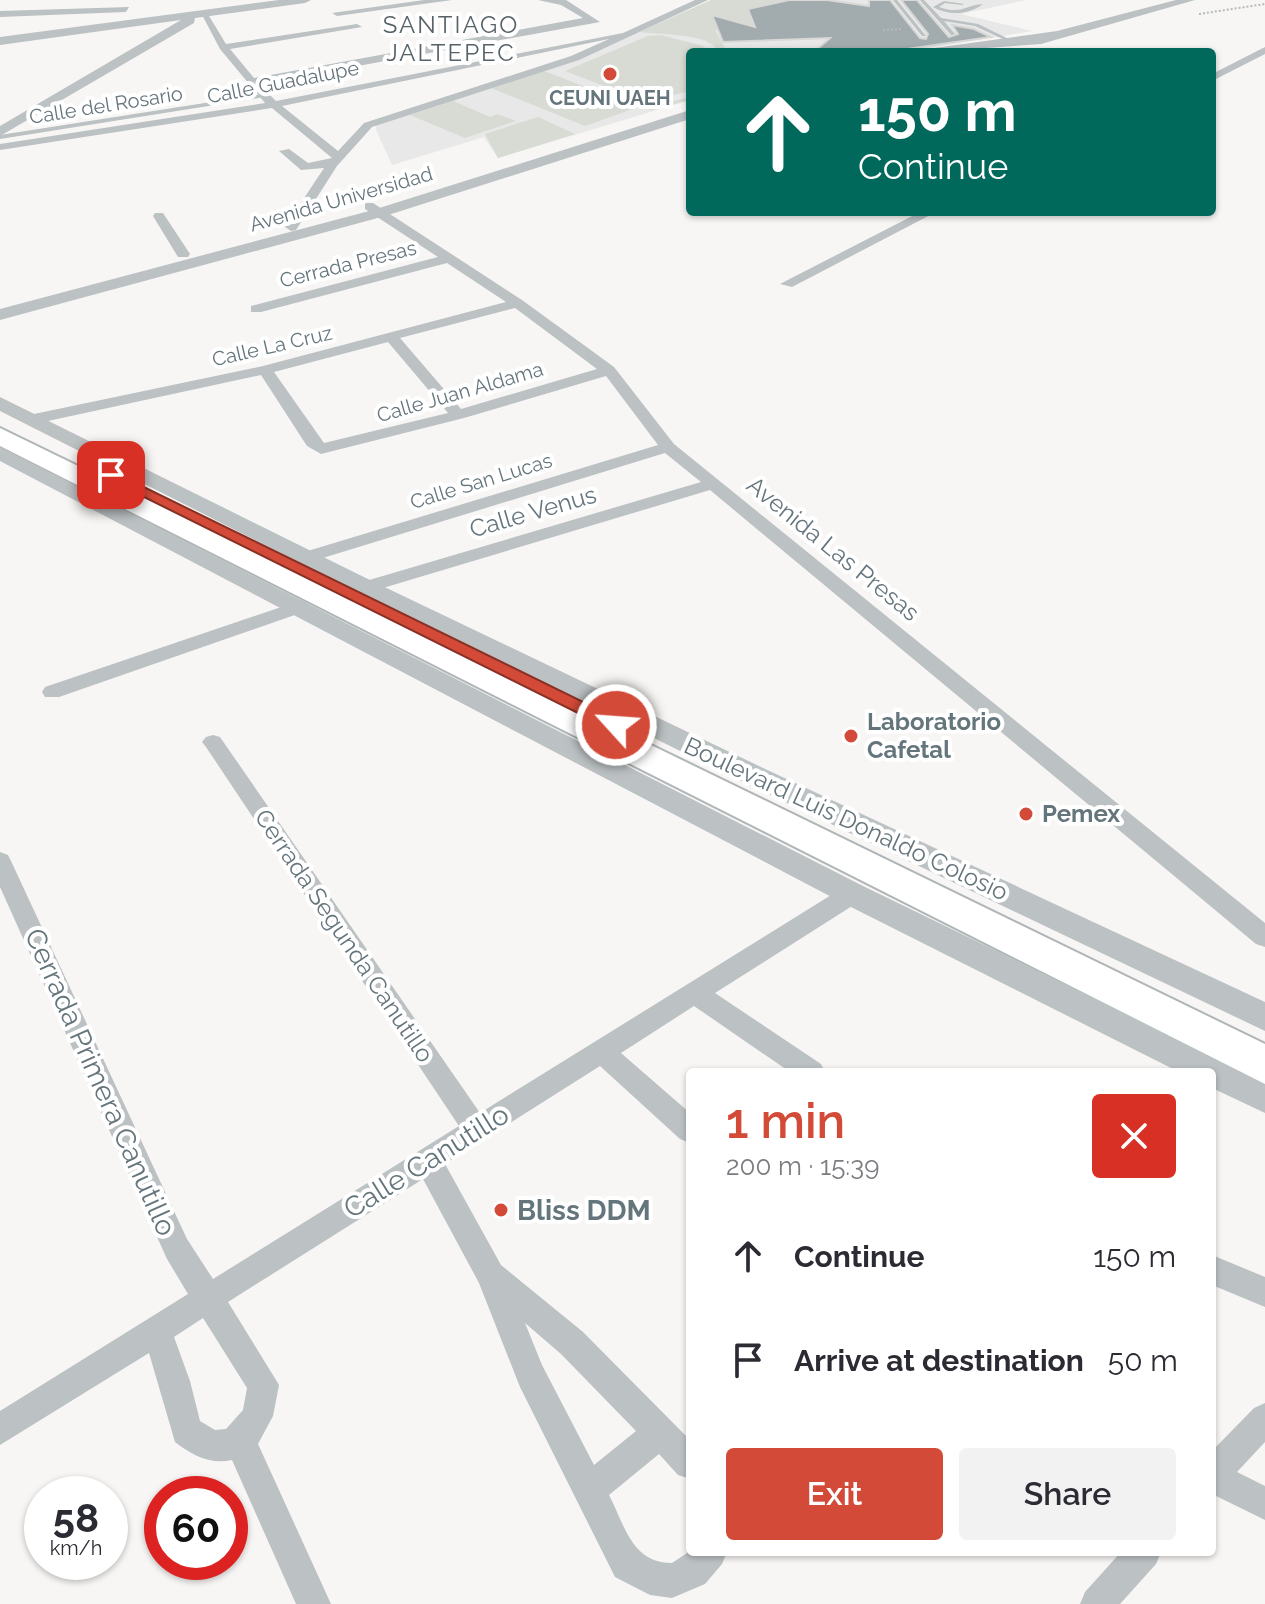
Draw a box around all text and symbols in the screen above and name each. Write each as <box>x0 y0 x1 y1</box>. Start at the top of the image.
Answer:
district label: SANTIAGO JALTEPEC <box>383 10 519 67</box>
street label: Calle Guadalupe <box>205 55 361 108</box>
marker: CEUNI UAEH <box>601 65 619 83</box>
text: 150 m <box>858 78 1017 144</box>
icon: ahead <box>726 80 830 184</box>
street label: Calle del Rosario <box>28 81 184 129</box>
place label: CEUNI UAEH <box>549 86 671 110</box>
text: Continue <box>858 145 1008 187</box>
street label: Avenida Universidad <box>247 161 435 237</box>
street label: Cerrada Presas <box>277 235 419 293</box>
street label: Calle La Cruz <box>210 320 335 371</box>
street label: Calle Juan Aldama <box>374 357 546 427</box>
pin <box>77 441 145 509</box>
street label: Calle San Lucas <box>407 448 555 514</box>
icon: arrive <box>89 453 133 497</box>
street label: Avenida Las Presas <box>741 470 925 627</box>
street label: Calle Venus <box>466 480 600 543</box>
position arrow <box>574 683 658 767</box>
place label: Laboratorio Cafetal <box>867 707 1001 764</box>
marker: Laboratorio Cafetal <box>842 727 860 745</box>
street label: Boulevard Luis Donaldo Colosio <box>680 731 1013 906</box>
place label: Pemex <box>1042 799 1120 828</box>
street label: Cerrada Segunda Canutillo <box>249 804 440 1068</box>
marker: Pemex <box>1017 805 1035 823</box>
street label: Cerrada Primera Canutillo <box>18 923 183 1241</box>
text: 1 min <box>726 1093 845 1149</box>
button: close <box>1092 1094 1176 1178</box>
street label: Calle Canutillo <box>338 1098 515 1225</box>
text: 200 m · 15:39 <box>726 1151 879 1181</box>
place label: Bliss DDM <box>517 1194 651 1227</box>
marker: Bliss DDM <box>492 1201 510 1219</box>
icon: ahead <box>726 1234 770 1278</box>
text: Continue <box>794 1239 925 1274</box>
text: 150 m <box>1093 1239 1176 1274</box>
icon: arrive <box>726 1338 770 1382</box>
text: Arrive at destination <box>794 1343 1084 1378</box>
text: 50 m <box>1108 1343 1178 1378</box>
button: Exit <box>726 1448 943 1540</box>
button: Share <box>959 1448 1176 1540</box>
speed limit sign: 60 <box>144 1476 248 1580</box>
text: 58 <box>53 1494 99 1541</box>
text: km/h <box>50 1536 102 1560</box>

